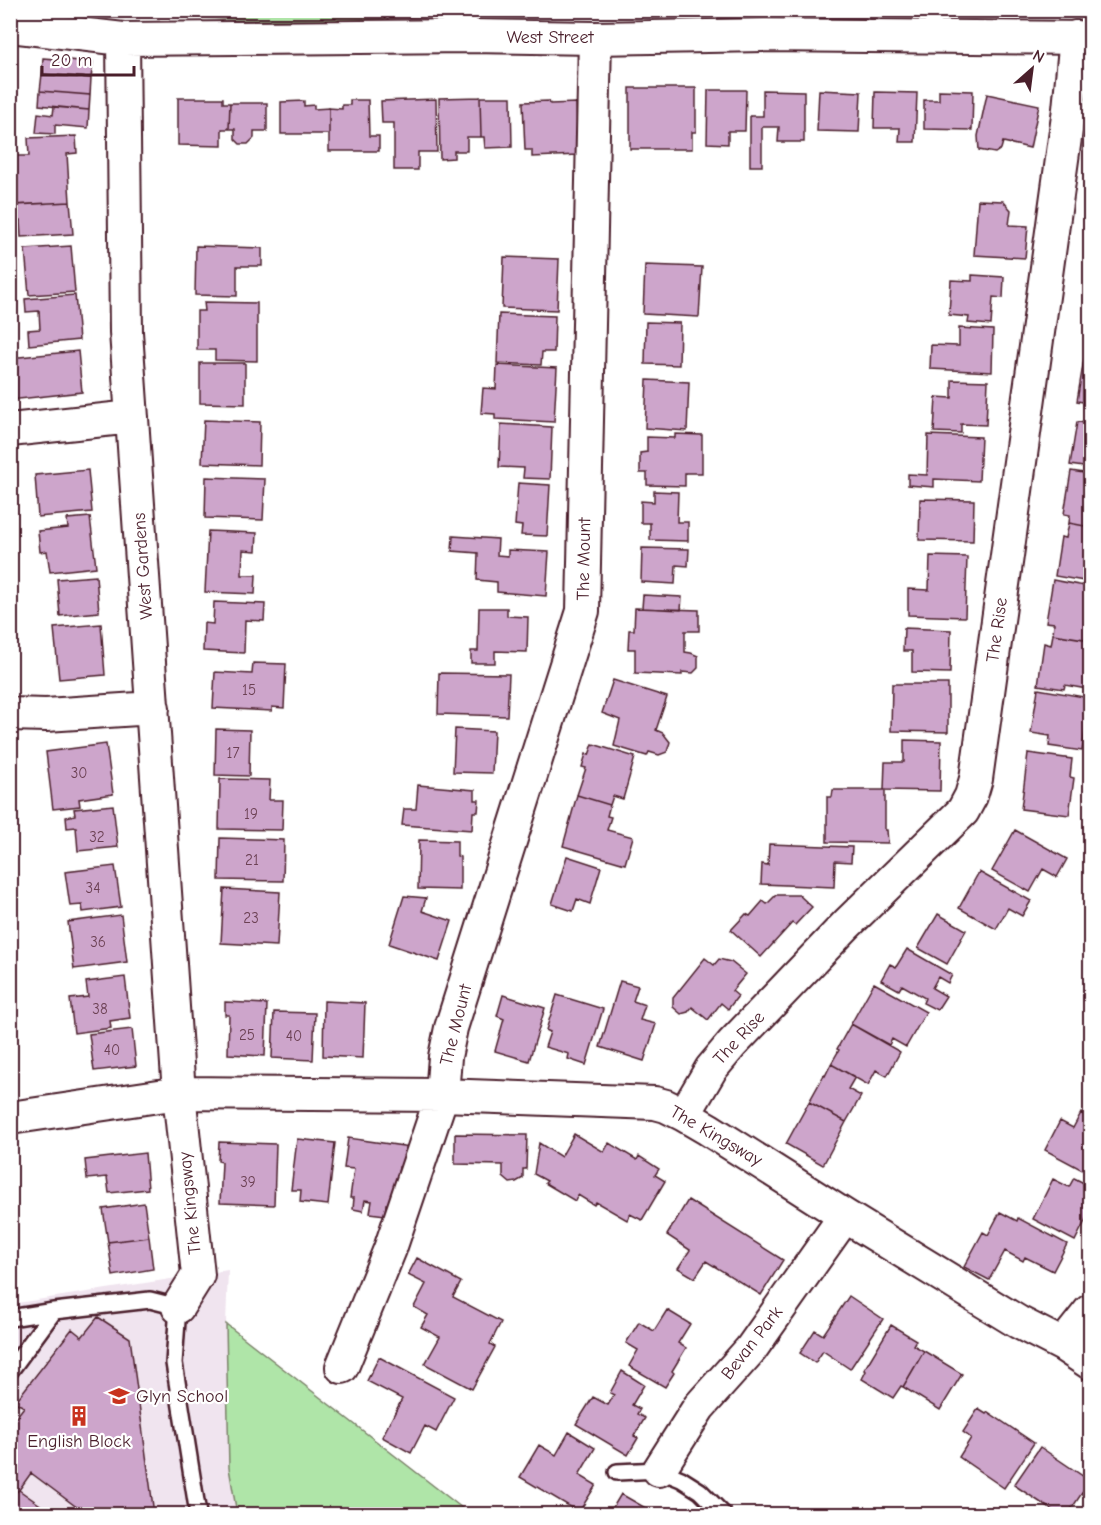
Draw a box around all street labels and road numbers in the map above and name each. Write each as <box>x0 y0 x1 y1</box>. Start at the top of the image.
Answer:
street label: West Street <box>506 27 594 48</box>
street label: West Gardens <box>129 512 157 620</box>
street label: The Mount <box>573 516 595 601</box>
street label: The Rise <box>982 596 1012 664</box>
street label: The Mount <box>436 981 476 1068</box>
street label: The Rise <box>709 1007 769 1069</box>
street label: The Kingsway <box>666 1101 767 1171</box>
street label: The Kingsway <box>174 1150 206 1255</box>
street label: Bevan Park <box>717 1302 787 1384</box>

